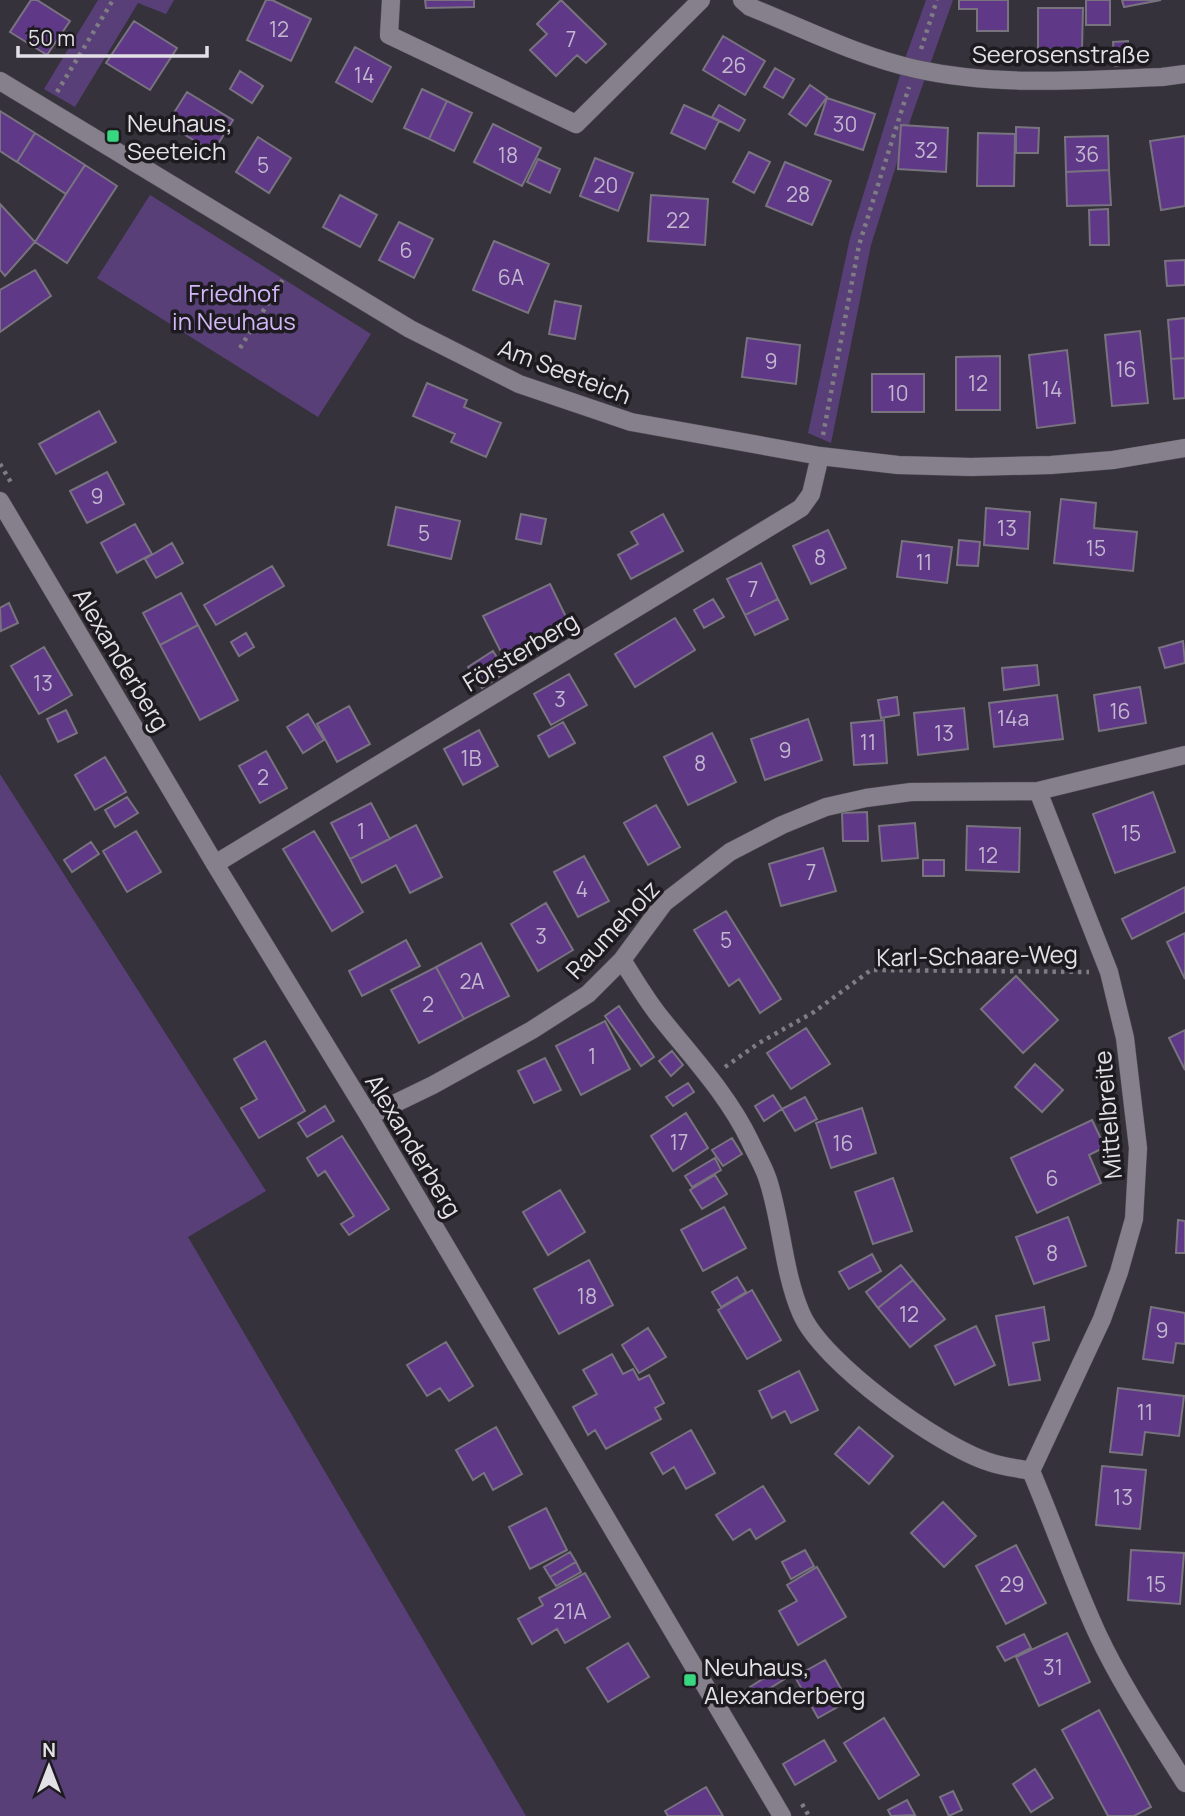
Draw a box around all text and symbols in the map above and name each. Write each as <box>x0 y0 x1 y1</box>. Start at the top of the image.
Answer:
scale bar <box>18 14 206 58</box>
house number: 12 <box>269 15 289 43</box>
text: 50 m <box>28 24 75 52</box>
house number: 7 <box>566 25 576 53</box>
street label: Seerosenstraße <box>972 37 1150 70</box>
house number: 26 <box>721 51 747 79</box>
house number: 14 <box>354 61 374 89</box>
place label: Neuhaus, Seeteich <box>127 106 233 167</box>
house number: 30 <box>833 110 857 138</box>
marker: Neuhaus, Seeteich <box>105 128 121 144</box>
house number: 32 <box>914 136 938 164</box>
house number: 36 <box>1075 140 1099 168</box>
house number: 18 <box>498 141 518 169</box>
house number: 5 <box>257 151 269 179</box>
house number: 20 <box>594 171 618 199</box>
house number: 28 <box>786 180 810 208</box>
house number: 22 <box>666 206 690 234</box>
house number: 6 <box>399 236 413 264</box>
house number: 6A <box>498 263 524 291</box>
park label: Friedhof in Neuhaus <box>172 276 296 337</box>
street label: Am Seeteich <box>494 331 636 411</box>
house number: 9 <box>764 347 778 375</box>
house number: 16 <box>1115 355 1137 383</box>
house number: 12 <box>968 369 988 397</box>
house number: 14 <box>1042 375 1062 403</box>
house number: 10 <box>888 379 909 407</box>
house number: 9 <box>90 482 104 510</box>
house number: 13 <box>997 514 1017 542</box>
house number: 5 <box>418 519 430 547</box>
house number: 15 <box>1086 534 1106 562</box>
house number: 8 <box>814 543 826 571</box>
house number: 11 <box>916 548 932 576</box>
house number: 7 <box>748 575 758 603</box>
street label: Alexanderberg <box>66 581 178 737</box>
street label: Försterberg <box>456 604 584 698</box>
house number: 13 <box>33 669 53 697</box>
house number: 3 <box>554 685 566 713</box>
house number: 16 <box>1109 697 1131 725</box>
house number: 14a <box>997 704 1029 732</box>
house number: 13 <box>934 719 954 747</box>
house number: 11 <box>860 728 876 756</box>
house number: 9 <box>778 736 792 764</box>
house number: 1B <box>460 744 482 772</box>
house number: 8 <box>694 749 706 777</box>
house number: 2 <box>257 763 269 791</box>
house number: 1 <box>357 817 365 845</box>
house number: 15 <box>1121 819 1141 847</box>
house number: 12 <box>978 841 998 869</box>
house number: 7 <box>806 858 816 886</box>
street label: Raumeholz <box>558 872 666 986</box>
house number: 4 <box>576 875 588 903</box>
house number: 3 <box>535 922 547 950</box>
house number: 5 <box>720 926 732 954</box>
street label: Karl-Schaare-Weg <box>876 937 1078 973</box>
house number: 2A <box>460 967 484 995</box>
house number: 2 <box>422 990 434 1018</box>
house number: 1 <box>588 1042 596 1070</box>
street label: Mittelbreite <box>1085 1049 1129 1181</box>
street label: Alexanderberg <box>358 1067 470 1223</box>
house number: 17 <box>670 1128 688 1156</box>
house number: 16 <box>832 1129 854 1157</box>
house number: 6 <box>1045 1164 1059 1192</box>
house number: 8 <box>1046 1239 1058 1267</box>
house number: 18 <box>577 1282 597 1310</box>
house number: 12 <box>899 1300 919 1328</box>
house number: 9 <box>1155 1316 1169 1344</box>
house number: 11 <box>1137 1398 1153 1426</box>
house number: 13 <box>1113 1483 1133 1511</box>
house number: 29 <box>999 1570 1025 1598</box>
house number: 15 <box>1146 1570 1166 1598</box>
house number: 21A <box>553 1597 587 1625</box>
place label: Neuhaus, Alexanderberg <box>704 1650 866 1711</box>
house number: 31 <box>1043 1653 1063 1681</box>
marker: Neuhaus, Alexanderberg <box>682 1672 698 1688</box>
north arrow <box>14 1732 84 1802</box>
text: N <box>42 1737 56 1763</box>

